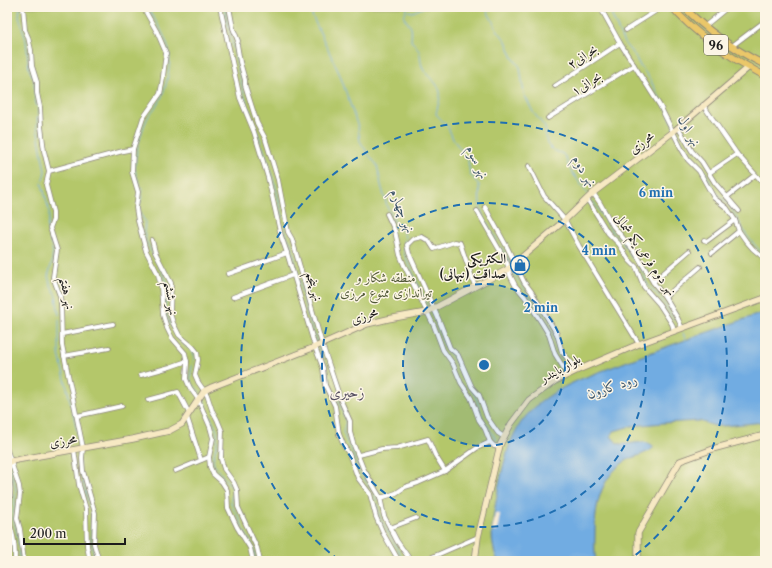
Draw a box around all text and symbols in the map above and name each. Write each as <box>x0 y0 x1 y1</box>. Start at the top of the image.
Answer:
road number: 96 <box>704 35 728 55</box>
street label: بحرانی۲ <box>564 40 601 73</box>
street label: بحرانی۱ <box>568 68 605 99</box>
water label: نهر اول <box>673 112 706 150</box>
street label: محرزی <box>625 127 657 158</box>
water label: نهر سوم <box>459 142 494 184</box>
water label: نهر دوم <box>565 152 602 192</box>
text: 6 min <box>639 185 674 200</box>
water label: نهر چهارم <box>382 186 420 237</box>
street label: نهر دوم فرعی یکم شمالی <box>607 210 680 301</box>
text: 4 min <box>582 243 617 258</box>
place label: الکتریکی صداقت (نبهانی) <box>440 250 506 283</box>
shop icon: الکتریکی صداقت (نبهانی) <box>509 254 531 276</box>
street label: نهر پنجم <box>298 269 327 304</box>
park label: منطقه شکار و تیراندازی ممنوع مرزی <box>340 269 433 304</box>
street label: نهر هفتم <box>51 275 79 312</box>
street label: نهر ششم <box>156 280 182 317</box>
text: 2 min <box>524 300 559 315</box>
street label: محرزی <box>348 303 380 328</box>
street label: بلوار بایندر <box>535 350 584 388</box>
centre of rings <box>477 358 491 372</box>
water label: رود کارون <box>585 370 639 402</box>
district label: زحیری <box>330 382 364 401</box>
street label: محرزی <box>48 430 78 451</box>
scale bar <box>24 520 125 546</box>
text: 200 m <box>30 526 67 541</box>

